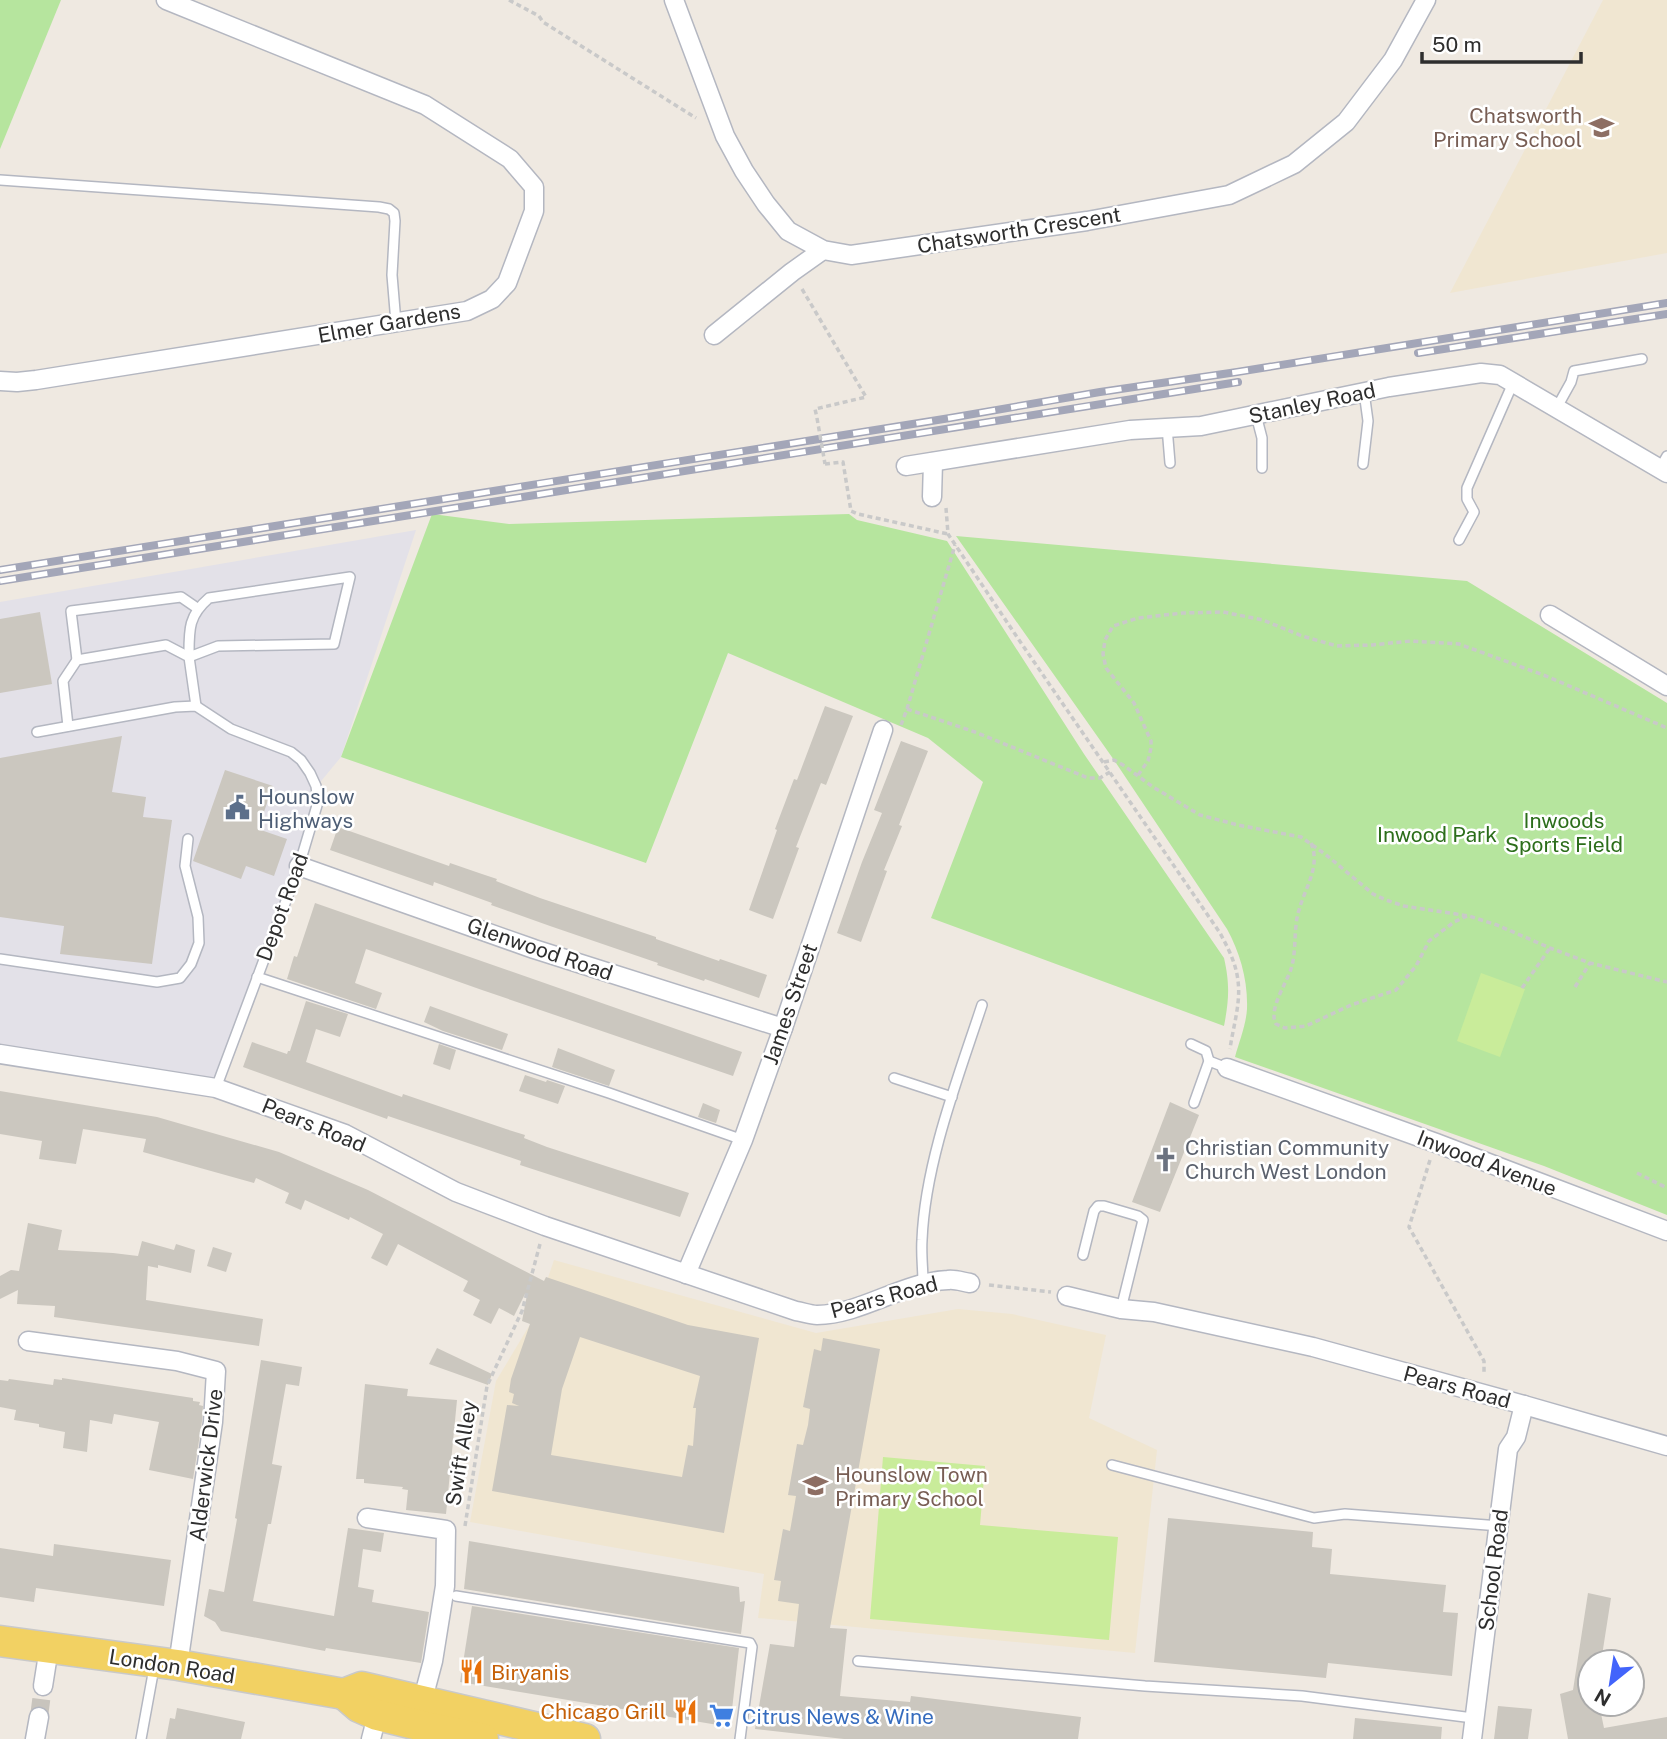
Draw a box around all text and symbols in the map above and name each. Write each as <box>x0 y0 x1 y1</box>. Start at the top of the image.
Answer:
scale bar <box>1422 21 1581 65</box>
text: 50 m <box>1432 32 1482 57</box>
place label: Chatsworth Primary School <box>1433 103 1582 152</box>
school or university icon: Chatsworth Primary School <box>1588 113 1616 141</box>
street label: Chatsworth Crescent <box>915 202 1123 258</box>
street label: Elmer Gardens <box>316 298 462 348</box>
street label: Stanley Road <box>1246 377 1378 429</box>
place label: Hounslow Highways <box>258 784 355 833</box>
public building icon: Hounslow Highways <box>224 794 252 822</box>
park label: Inwoods Sports Field <box>1505 808 1623 857</box>
park label: Inwood Park <box>1377 822 1497 847</box>
street label: Depot Road <box>251 849 313 965</box>
street label: Glenwood Road <box>464 912 616 986</box>
street label: James Street <box>758 940 822 1068</box>
street label: Pears Road <box>258 1093 370 1157</box>
street label: Inwood Avenue <box>1414 1125 1560 1201</box>
place label: Christian Community Church West London <box>1185 1135 1389 1184</box>
church icon: Christian Community Church West London <box>1151 1145 1179 1173</box>
street label: Pears Road <box>828 1271 940 1323</box>
street label: Pears Road <box>1401 1361 1513 1413</box>
street label: Alderwick Drive <box>184 1387 228 1543</box>
street label: Swift Alley <box>440 1398 482 1508</box>
place label: Hounslow Town Primary School <box>835 1462 988 1511</box>
school or university icon: Hounslow Town Primary School <box>801 1472 829 1500</box>
street label: School Road <box>1473 1508 1513 1632</box>
street label: London Road <box>107 1644 237 1688</box>
north arrow <box>1576 1648 1646 1718</box>
restaurant icon: Biryanis <box>457 1658 485 1686</box>
place label: Biryanis <box>491 1660 569 1685</box>
text: N <box>1591 1684 1614 1711</box>
restaurant icon: Chicago Grill <box>672 1697 700 1725</box>
place label: Chicago Grill <box>540 1699 666 1724</box>
supermarket icon: Citrus News & Wine <box>708 1702 736 1730</box>
place label: Citrus News & Wine <box>742 1704 934 1729</box>

